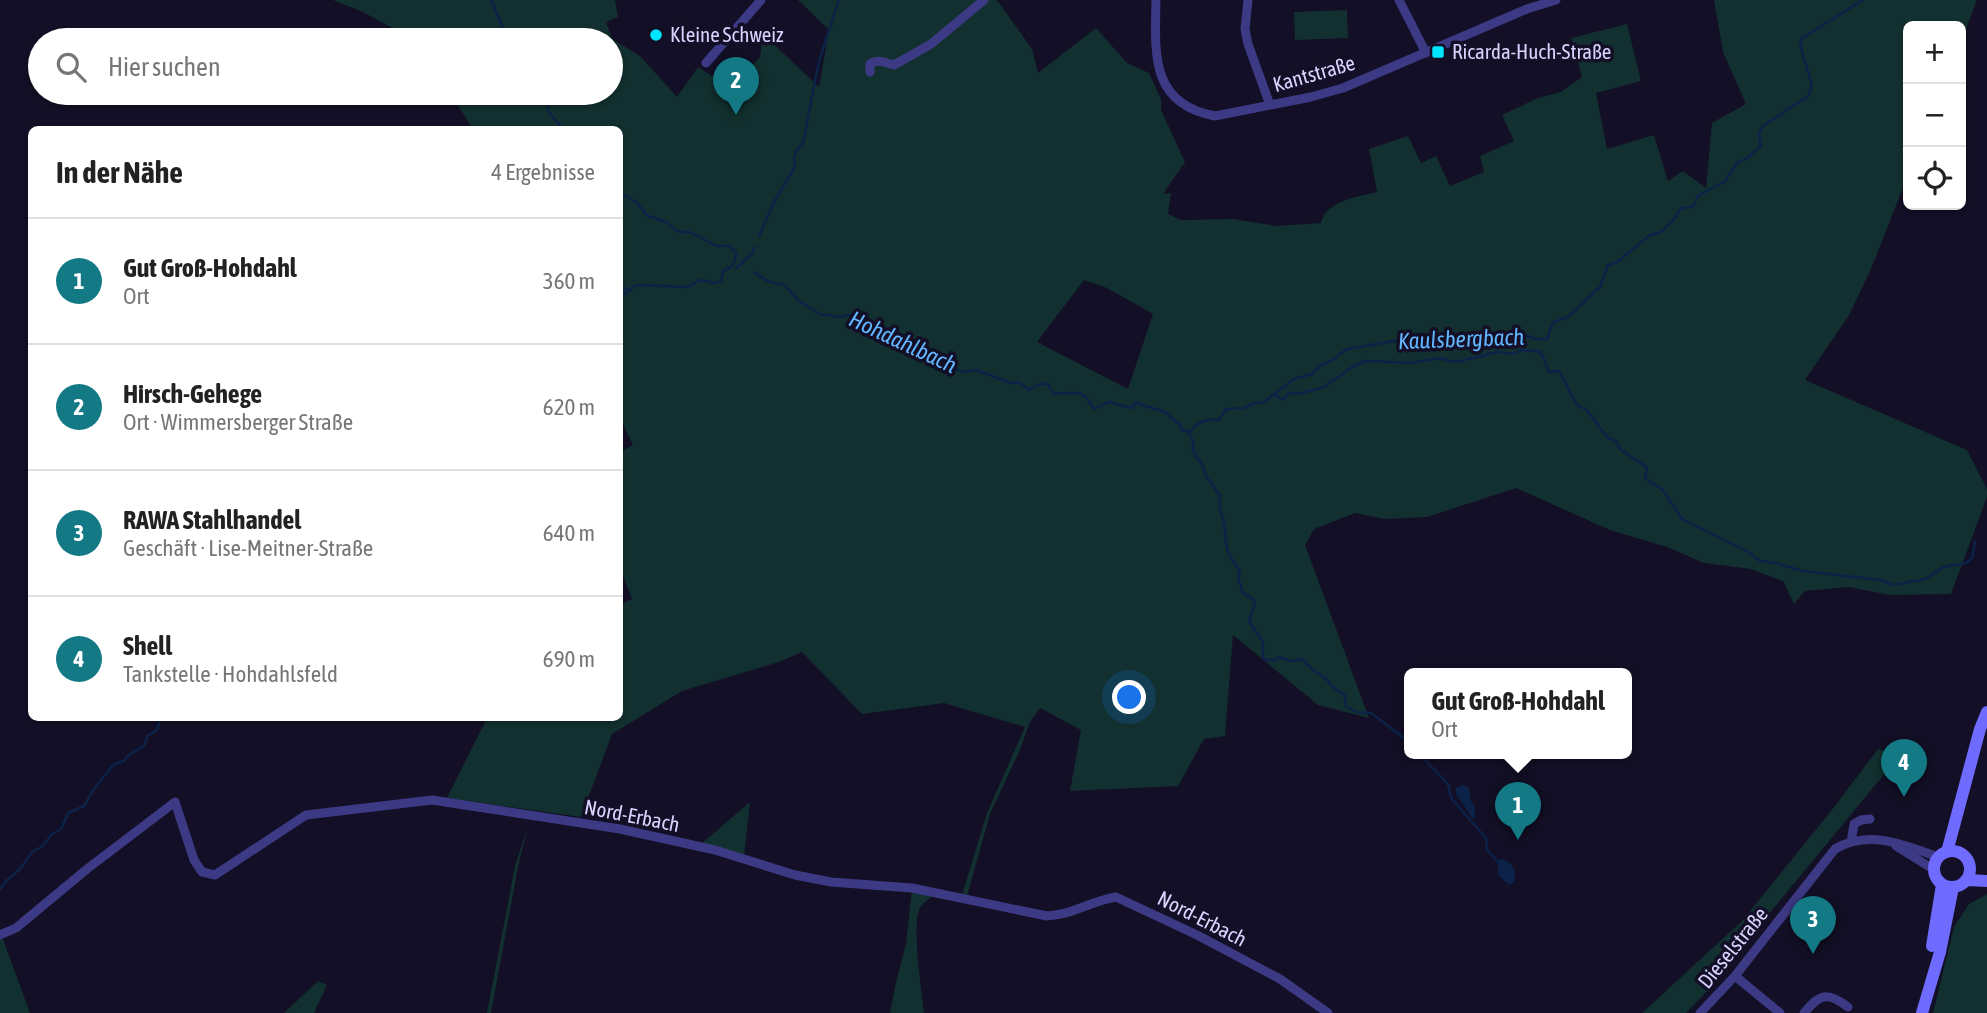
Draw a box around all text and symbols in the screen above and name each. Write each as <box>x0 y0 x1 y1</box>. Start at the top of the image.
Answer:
map controls <box>1903 21 1966 210</box>
button: + <box>1903 21 1966 84</box>
place label: Kleine Schweiz <box>670 22 784 46</box>
marker: Kleine Schweiz <box>648 27 664 43</box>
search box <box>28 28 623 105</box>
place label: Ricarda-Huch-Straße <box>1452 39 1611 63</box>
marker: Ricarda-Huch-Straße <box>1430 44 1446 60</box>
icon: search <box>52 48 90 86</box>
street label: Kantstraße <box>1270 50 1358 96</box>
text: Hier suchen <box>108 52 221 82</box>
pin: 2 <box>713 57 759 115</box>
button: − <box>1903 84 1966 147</box>
button: locate <box>1903 147 1966 210</box>
text: In der Nähe <box>56 155 183 189</box>
text: 4 Ergebnisse <box>491 159 595 185</box>
text: Gut Groß-Hohdahl <box>123 253 297 283</box>
text: 1 <box>74 268 84 294</box>
text: 360 m <box>543 268 595 294</box>
text: Ort <box>123 283 150 309</box>
water label: Hohdahlbach <box>845 306 961 378</box>
water label: Kaulsbergbach <box>1397 324 1525 354</box>
text: Hirsch-Gehege <box>123 379 262 409</box>
text: 2 <box>74 394 84 420</box>
text: 620 m <box>543 394 595 420</box>
text: Ort · Wimmersberger Straße <box>123 409 353 435</box>
text: RAWA Stahlhandel <box>123 505 301 535</box>
text: 3 <box>74 520 84 546</box>
text: 640 m <box>543 520 595 546</box>
text: Geschäft · Lise-Meitner-Straße <box>123 535 373 561</box>
text: Shell <box>123 631 172 661</box>
text: 4 <box>74 646 84 672</box>
text: 690 m <box>543 646 595 672</box>
text: Tankstelle · Hohdahlsfeld <box>123 661 338 687</box>
popup <box>1404 668 1632 759</box>
your location <box>1112 680 1146 714</box>
text: Gut Groß-Hohdahl <box>1431 686 1605 716</box>
text: Ort <box>1431 716 1458 742</box>
pin: 4 <box>1881 739 1927 797</box>
pin: 1 <box>1495 782 1541 840</box>
street label: Nord-Erbach <box>583 794 682 836</box>
street label: Nord-Erbach <box>1154 886 1251 951</box>
pin: 3 <box>1790 896 1836 954</box>
street label: Dieselstraße <box>1692 902 1772 993</box>

